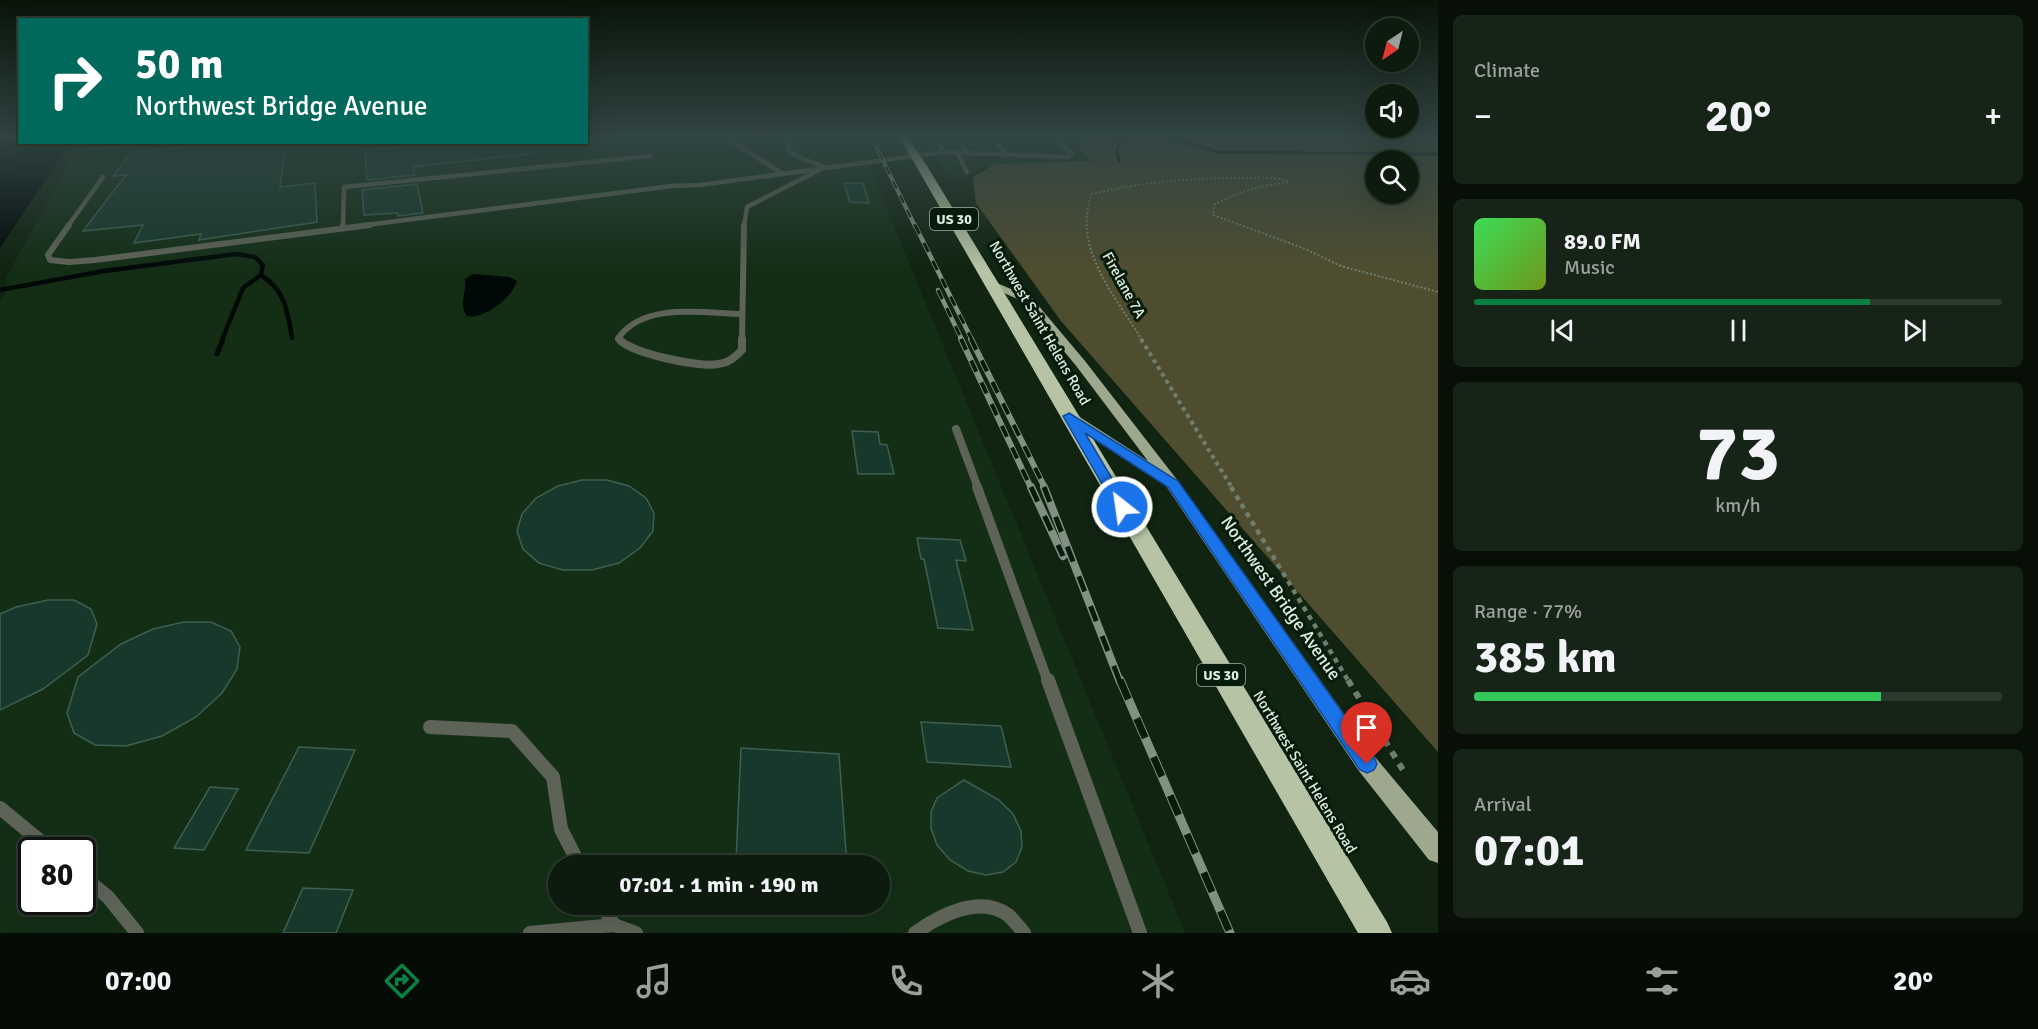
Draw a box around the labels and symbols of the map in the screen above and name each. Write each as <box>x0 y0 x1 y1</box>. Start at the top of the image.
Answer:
north arrow <box>1365 18 1419 72</box>
road number: US 30 <box>930 208 978 230</box>
street label: Northwest Saint Helens Road <box>986 238 1094 408</box>
street label: Firelane 7A <box>1098 249 1150 321</box>
position arrow <box>1090 475 1154 539</box>
street label: Northwest Bridge Avenue <box>1216 512 1346 684</box>
road number: US 30 <box>1197 664 1245 686</box>
street label: Northwest Saint Helens Road <box>1249 687 1361 857</box>
pin <box>1341 702 1392 764</box>
speed limit sign: 80 <box>18 837 96 915</box>

